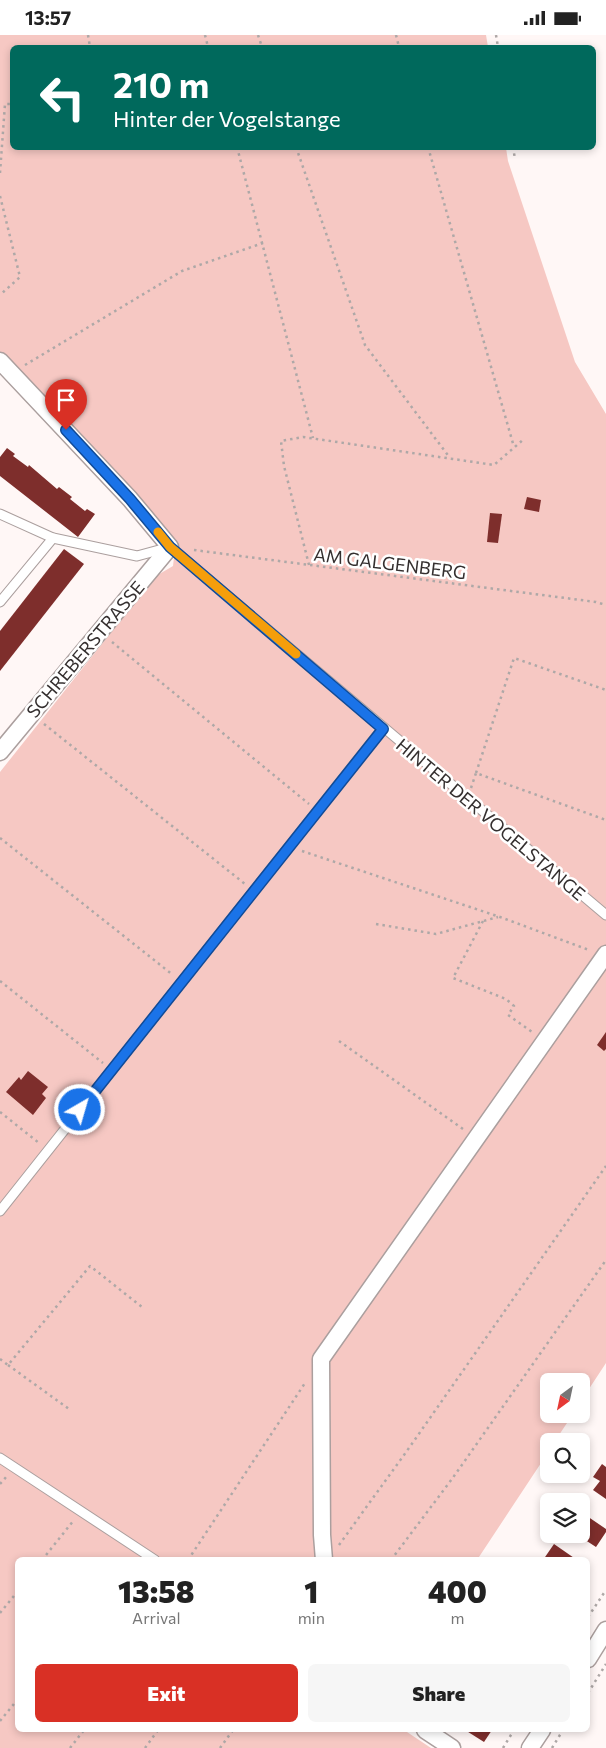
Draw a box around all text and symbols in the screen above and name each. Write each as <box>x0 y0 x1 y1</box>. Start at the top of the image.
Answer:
text: 13:57 <box>25 6 71 29</box>
text: 210 m <box>113 62 209 105</box>
icon: left <box>30 65 95 130</box>
text: Hinter der Vogelstange <box>113 105 341 132</box>
pin <box>45 379 87 430</box>
icon: arrive <box>52 386 80 414</box>
street label: AM GALGENBERG <box>313 543 467 583</box>
street label: SCHREBERSTRASSE <box>21 576 149 722</box>
street label: HINTER DER VOGELSTANGE <box>392 733 590 905</box>
position arrow <box>53 1083 105 1135</box>
north arrow <box>540 1373 590 1423</box>
map controls <box>540 1373 590 1543</box>
button: search <box>540 1433 590 1483</box>
button: layers <box>540 1493 590 1543</box>
text: 13:58 <box>118 1572 195 1609</box>
text: 1 <box>304 1572 318 1609</box>
text: 400 <box>428 1572 487 1609</box>
text: Arrival <box>132 1608 181 1627</box>
text: min <box>298 1608 325 1627</box>
text: m <box>450 1608 464 1627</box>
button: Exit <box>35 1664 298 1722</box>
button: Share <box>308 1664 570 1722</box>

